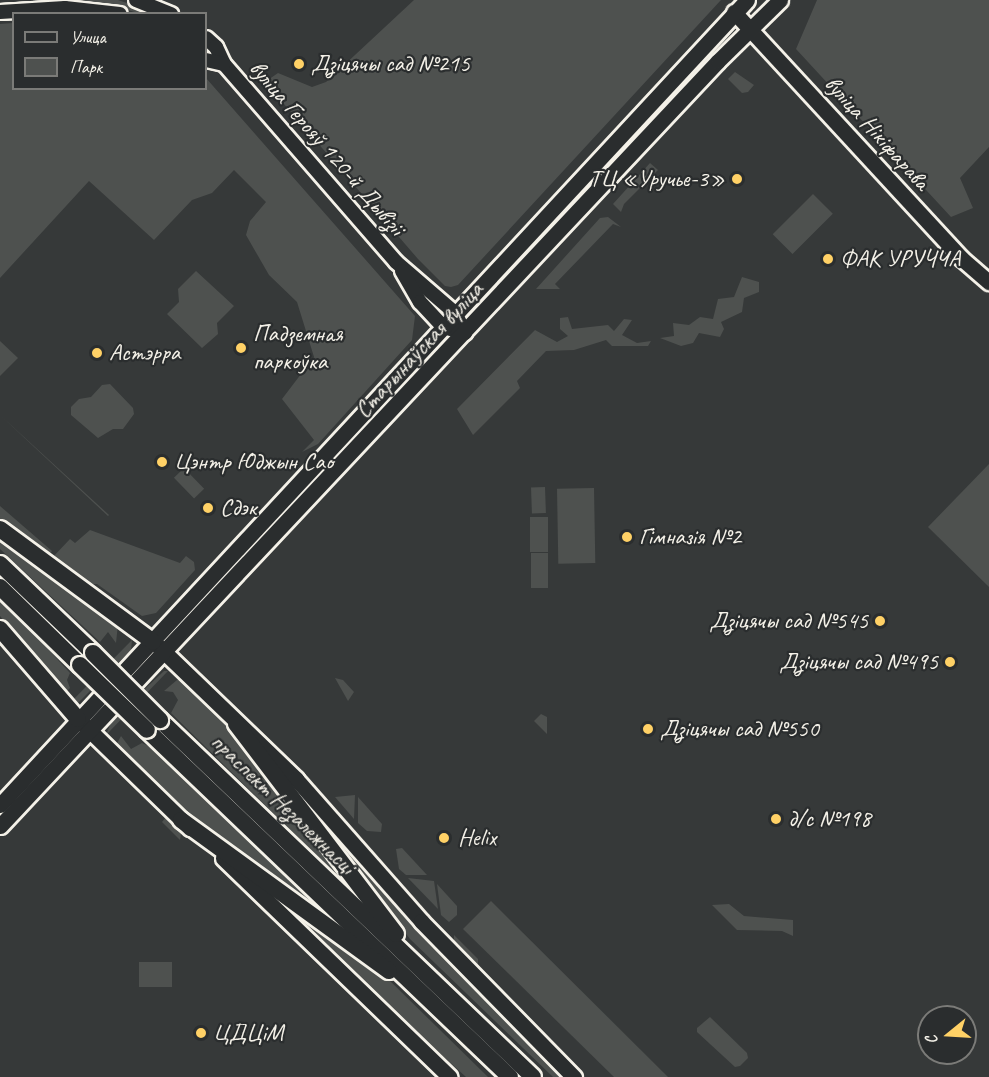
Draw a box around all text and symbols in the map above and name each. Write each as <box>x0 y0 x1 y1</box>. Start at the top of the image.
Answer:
legend <box>12 12 207 90</box>
text: Улица <box>70 26 106 48</box>
place label: Дзіцячы сад №215 <box>311 50 470 78</box>
street label: вуліца Герояў 120-й Дывізіі <box>243 55 411 241</box>
text: Парк <box>70 56 102 78</box>
marker: Дзіцячы сад №215 <box>292 57 306 71</box>
street label: вуліца Нікіфарава <box>818 70 936 196</box>
place label: ТЦ «Уручье-3» <box>589 165 725 193</box>
marker: ТЦ «Уручье-3» <box>730 172 744 186</box>
place label: ФАК УРУЧЧА <box>840 245 960 273</box>
marker: ФАК УРУЧЧА <box>821 252 835 266</box>
street label: Старынаўская вуліца <box>349 277 489 423</box>
place label: Падземная паркоўка <box>253 320 343 376</box>
place label: Астэрра <box>109 339 180 367</box>
marker: Падземная паркоўка <box>234 341 248 355</box>
marker: Астэрра <box>90 346 104 360</box>
place label: Цэнтр Юджын Сао <box>174 448 333 476</box>
marker: Цэнтр Юджын Сао <box>155 455 169 469</box>
place label: Сдэк <box>220 494 256 522</box>
marker: Сдэк <box>201 501 215 515</box>
place label: Гімназія №2 <box>639 523 741 551</box>
marker: Гімназія №2 <box>620 530 634 544</box>
place label: Дзіцячы сад №545 <box>709 607 868 635</box>
marker: Дзіцячы сад №545 <box>873 614 887 628</box>
place label: Дзіцячы сад №495 <box>779 648 938 676</box>
marker: Дзіцячы сад №495 <box>943 655 957 669</box>
place label: Дзіцячы сад №550 <box>660 715 819 743</box>
marker: Дзіцячы сад №550 <box>641 722 655 736</box>
street label: праспект Незалежнасці <box>205 728 361 880</box>
place label: д/с №198 <box>788 805 871 833</box>
marker: д/с №198 <box>769 812 783 826</box>
place label: Helix <box>458 824 496 852</box>
marker: Helix <box>435 829 453 847</box>
north arrow <box>917 1005 977 1065</box>
place label: ЦДЦіМ <box>213 1019 283 1047</box>
marker: ЦДЦіМ <box>194 1026 208 1040</box>
text: С <box>921 1033 943 1047</box>

